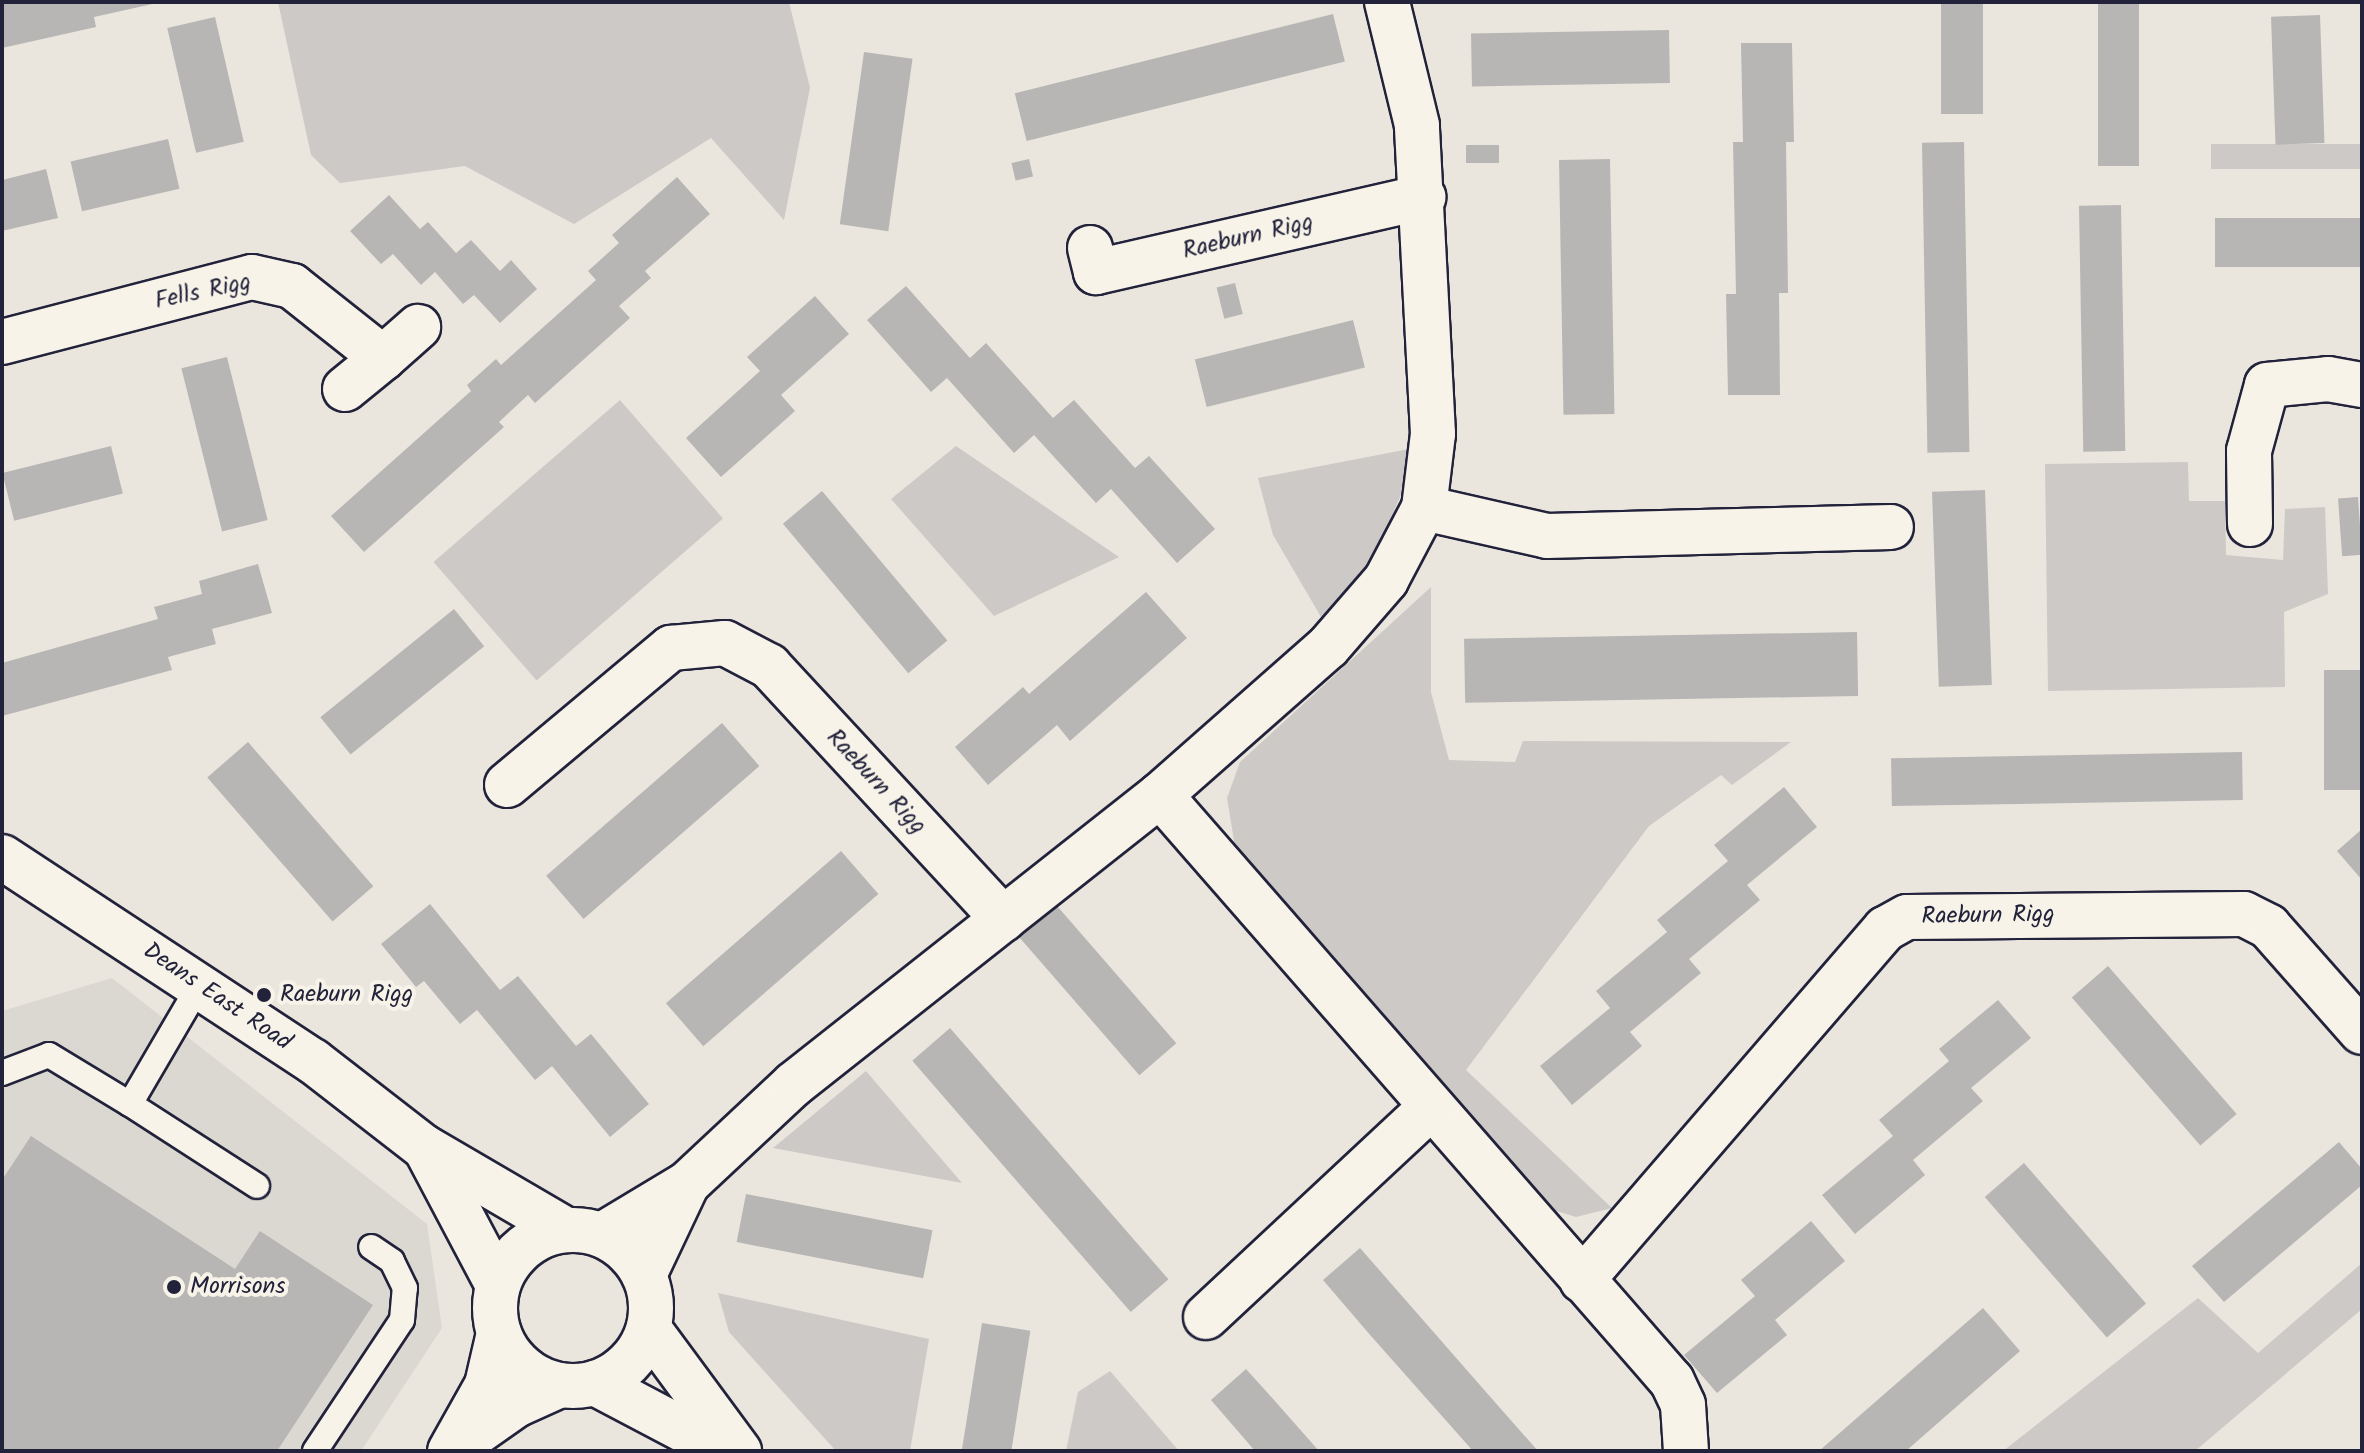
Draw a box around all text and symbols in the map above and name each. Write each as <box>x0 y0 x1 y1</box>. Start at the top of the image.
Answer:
street label: Raeburn Rigg <box>1180 208 1316 266</box>
street label: Fells Rigg <box>152 268 254 316</box>
street label: Raeburn Rigg <box>820 724 932 840</box>
street label: Raeburn Rigg <box>1921 900 2055 932</box>
street label: Deans East Road <box>137 937 297 1057</box>
place label: Raeburn Rigg <box>280 981 413 1009</box>
marker: Raeburn Rigg <box>255 986 273 1004</box>
place label: Morrisons <box>190 1273 286 1301</box>
marker: Morrisons <box>165 1278 183 1296</box>

